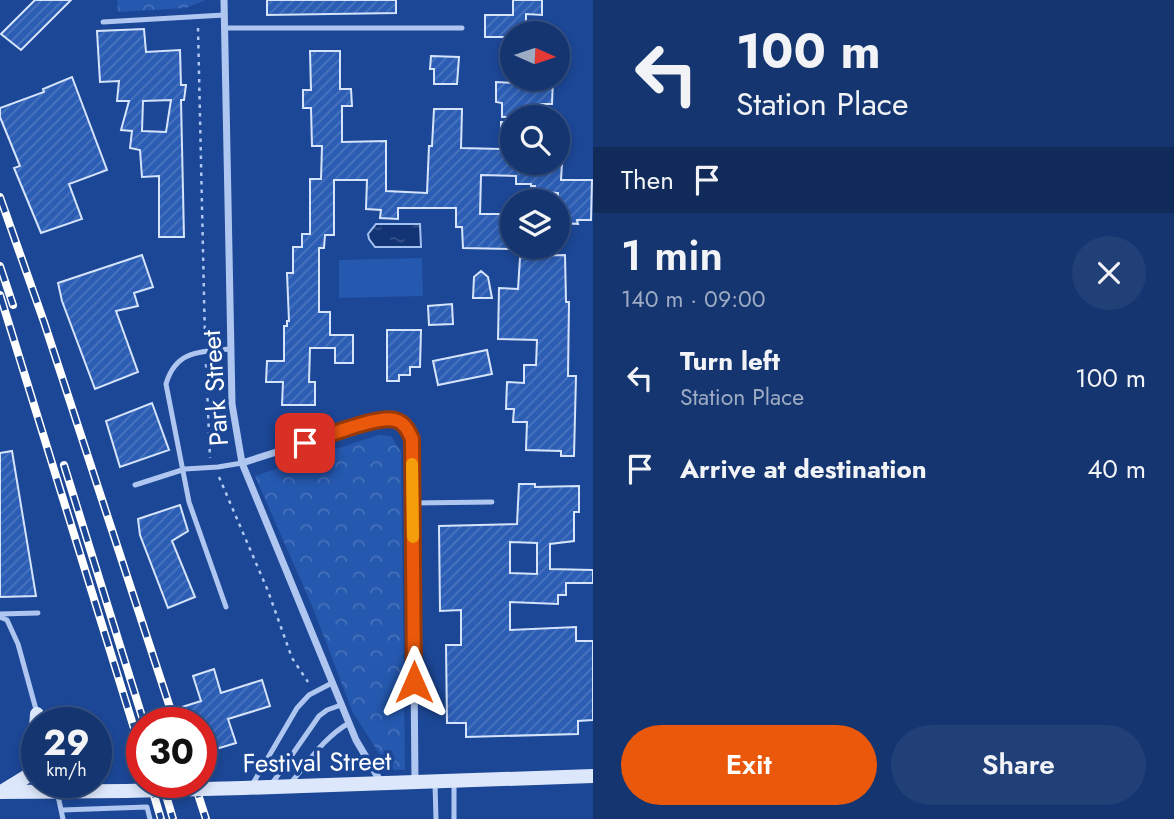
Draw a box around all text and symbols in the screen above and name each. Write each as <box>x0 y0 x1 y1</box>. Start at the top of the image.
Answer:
text: 100 m <box>736 16 881 86</box>
north arrow <box>500 21 570 91</box>
map controls <box>500 21 570 259</box>
icon: left <box>621 28 712 119</box>
text: Station Place <box>736 81 909 127</box>
button: search <box>500 105 570 175</box>
text: Then <box>621 161 674 199</box>
icon: arrive <box>688 161 726 199</box>
button: layers <box>500 189 570 259</box>
text: 1 min <box>621 225 723 286</box>
button: close <box>1072 236 1146 310</box>
text: 140 m · 09:00 <box>621 282 766 316</box>
street label: Park Street <box>192 328 238 447</box>
text: Turn left <box>680 342 780 380</box>
icon: left <box>621 359 659 397</box>
text: 100 m <box>1075 359 1146 397</box>
text: Station Place <box>680 380 804 414</box>
pin <box>275 413 335 473</box>
icon: arrive <box>286 424 324 462</box>
icon: arrive <box>621 450 659 488</box>
text: Arrive at destination <box>680 450 927 488</box>
text: 40 m <box>1087 450 1146 488</box>
position arrow <box>377 645 451 719</box>
speed limit sign: 30 <box>126 707 217 798</box>
text: 29 <box>43 718 90 768</box>
button: Exit <box>621 725 877 805</box>
button: Share <box>891 725 1146 805</box>
street label: Festival Street <box>242 742 393 782</box>
text: km/h <box>46 757 87 783</box>

